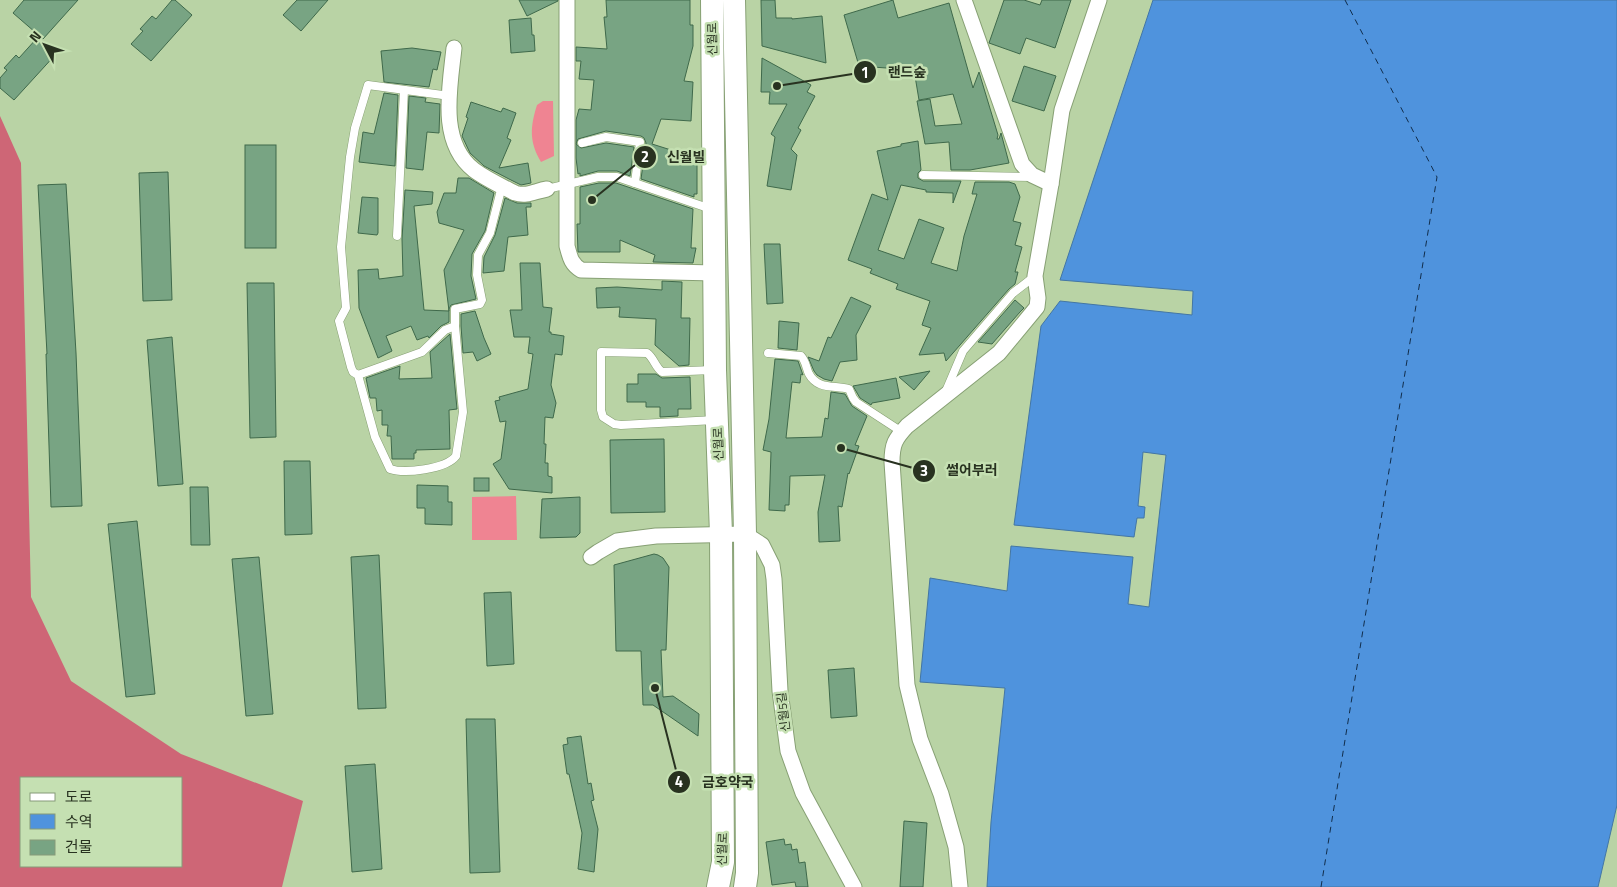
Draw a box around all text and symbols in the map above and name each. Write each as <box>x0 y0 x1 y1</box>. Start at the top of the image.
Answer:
north arrow <box>20 20 70 70</box>
street label: 신월로 <box>702 22 722 56</box>
text: N <box>24 26 46 47</box>
callout: 랜드숲 <box>852 58 936 87</box>
text: 1 <box>861 61 869 84</box>
text: 랜드숲 <box>888 61 926 82</box>
callout: 신월빌 <box>632 142 716 171</box>
text: 2 <box>641 145 649 168</box>
text: 신월빌 <box>667 146 705 167</box>
street label: 신월로 <box>708 427 728 461</box>
callout: 썰어부러 <box>911 456 1008 485</box>
text: 3 <box>920 459 928 482</box>
text: 썰어부러 <box>946 459 998 480</box>
street label: 신월5길 <box>771 691 795 733</box>
callout: 금호약국 <box>667 768 763 797</box>
text: 4 <box>675 770 683 793</box>
text: 금호약국 <box>702 771 754 792</box>
legend <box>20 777 182 867</box>
text: 도로 <box>65 785 93 808</box>
text: 수역 <box>65 810 93 833</box>
street label: 신월로 <box>712 832 732 866</box>
text: 건물 <box>65 835 93 858</box>

